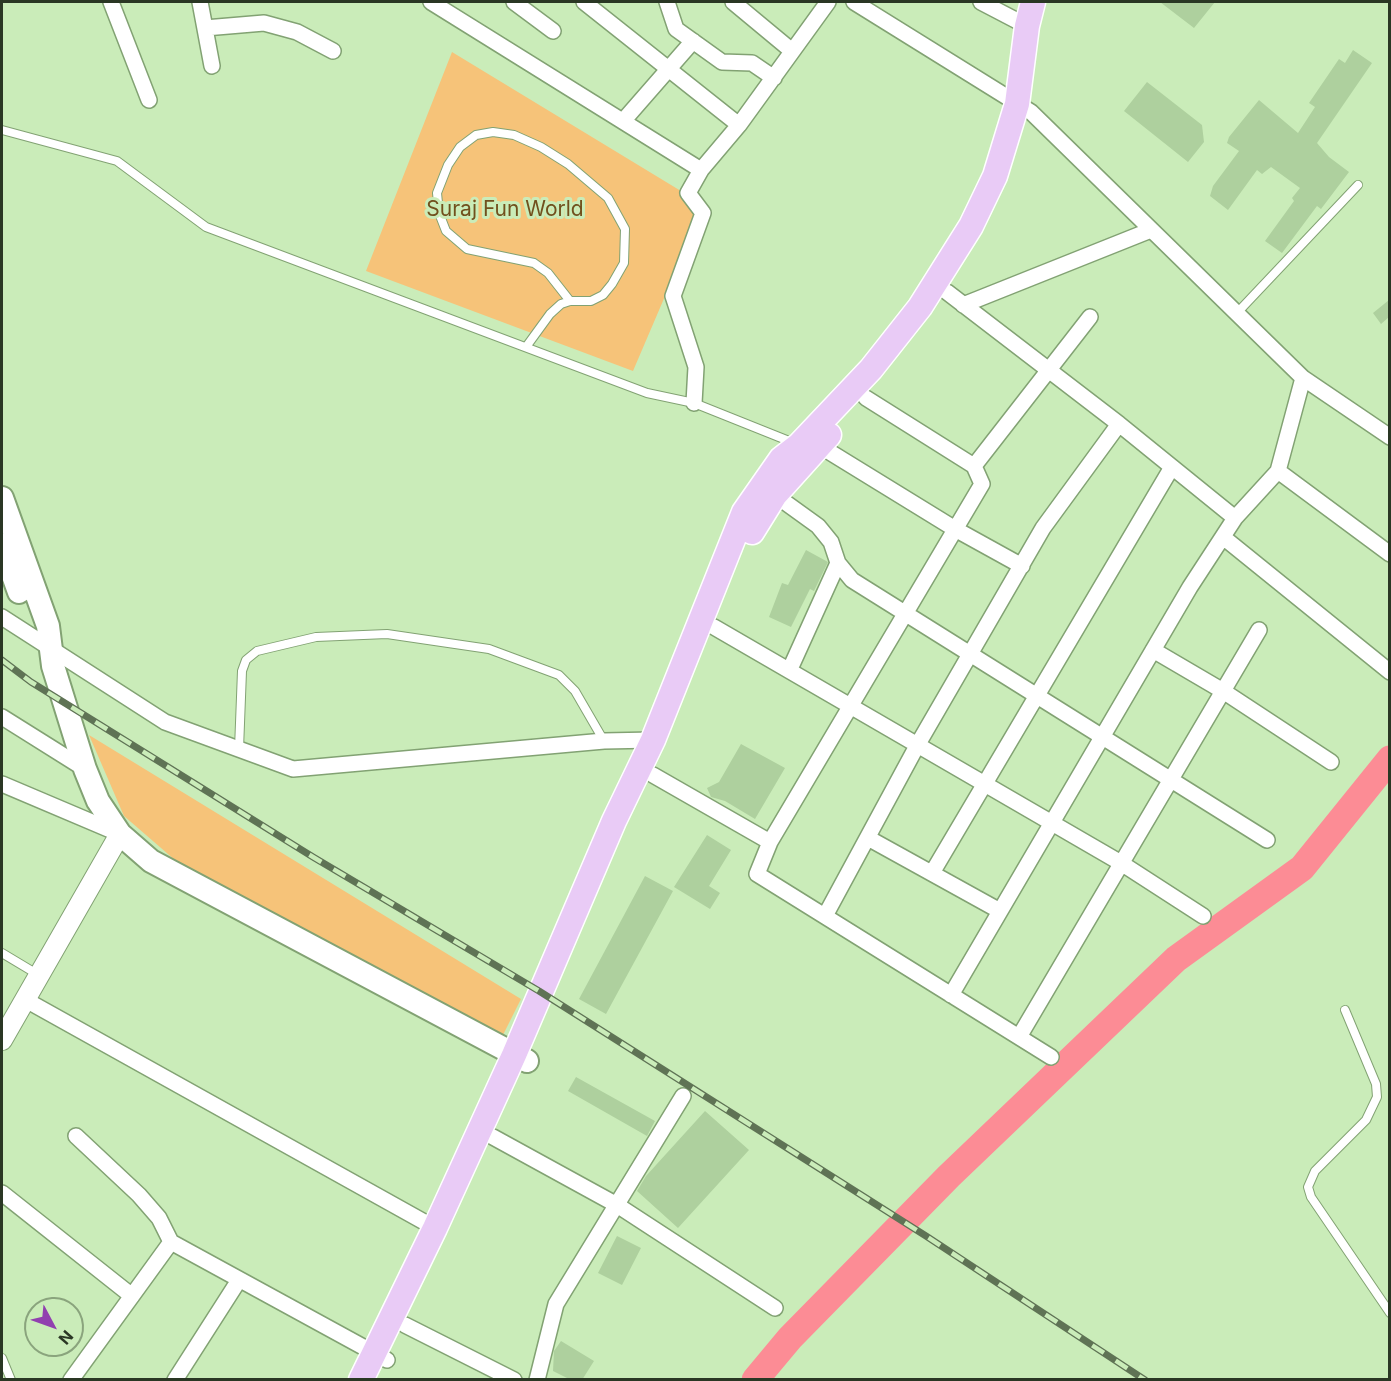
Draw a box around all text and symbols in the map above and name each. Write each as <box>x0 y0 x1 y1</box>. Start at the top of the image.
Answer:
park label: Suraj Fun World <box>426 197 584 223</box>
north arrow <box>24 1297 84 1357</box>
text: N <box>55 1326 78 1349</box>

